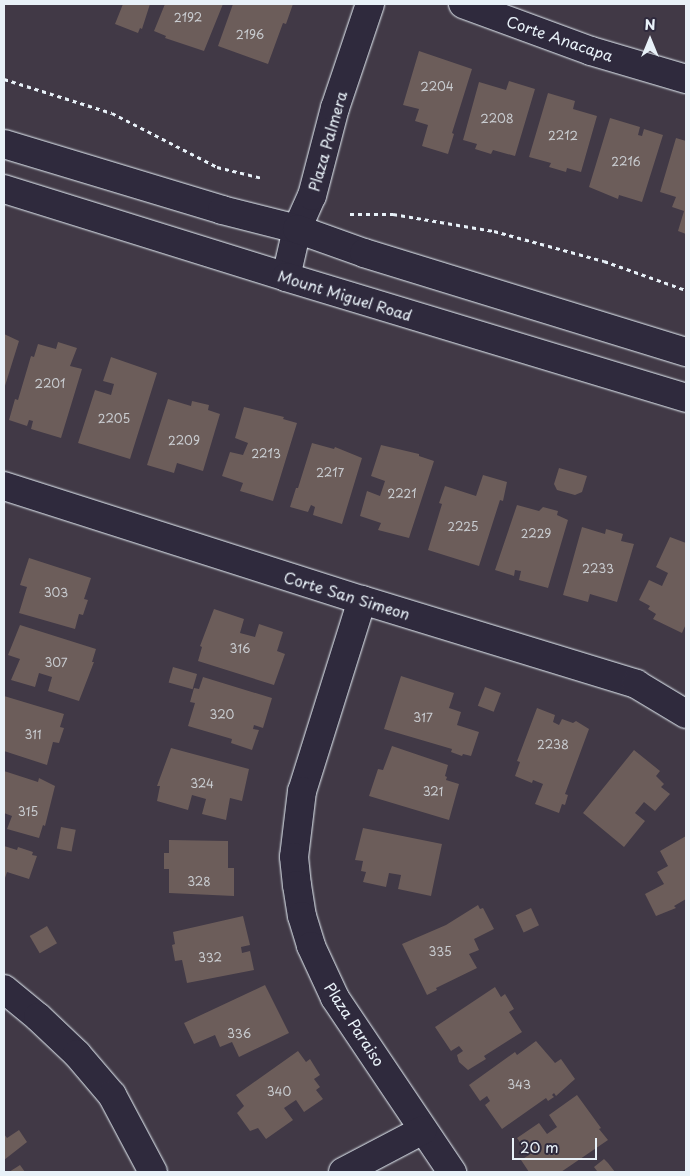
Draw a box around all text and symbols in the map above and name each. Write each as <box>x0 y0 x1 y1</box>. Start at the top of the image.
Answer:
house number: 2192 <box>174 11 202 25</box>
street label: Corte Anacapa <box>505 11 615 65</box>
text: N <box>644 14 656 35</box>
north arrow <box>625 15 675 65</box>
house number: 2196 <box>236 28 264 42</box>
house number: 2204 <box>420 80 454 94</box>
street label: Plaza Palmera <box>304 89 350 193</box>
house number: 2208 <box>480 112 514 126</box>
house number: 2212 <box>548 129 578 143</box>
house number: 2216 <box>611 155 641 169</box>
street label: Mount Miguel Road <box>275 266 415 324</box>
house number: 2201 <box>35 377 65 391</box>
house number: 2205 <box>98 412 130 426</box>
house number: 2209 <box>168 434 200 448</box>
house number: 2213 <box>251 447 281 461</box>
house number: 2217 <box>316 466 344 480</box>
house number: 2221 <box>387 487 417 501</box>
house number: 2225 <box>447 520 479 534</box>
house number: 2229 <box>521 527 551 541</box>
house number: 2233 <box>582 562 614 576</box>
street label: Corte San Simeon <box>282 567 412 623</box>
house number: 303 <box>44 586 68 600</box>
house number: 316 <box>230 642 250 656</box>
house number: 307 <box>44 656 68 670</box>
house number: 320 <box>210 708 234 722</box>
house number: 317 <box>413 711 433 725</box>
house number: 311 <box>24 728 42 742</box>
house number: 2238 <box>537 738 569 752</box>
house number: 324 <box>190 777 214 791</box>
house number: 321 <box>423 785 443 799</box>
house number: 315 <box>18 805 38 819</box>
house number: 328 <box>187 875 211 889</box>
house number: 335 <box>428 945 452 959</box>
house number: 332 <box>198 951 222 965</box>
street label: Plaza Paraiso <box>321 979 389 1069</box>
house number: 336 <box>227 1027 251 1041</box>
house number: 343 <box>507 1078 531 1092</box>
house number: 340 <box>267 1085 291 1099</box>
scale bar <box>515 1128 600 1160</box>
text: 20 m <box>520 1135 559 1158</box>

